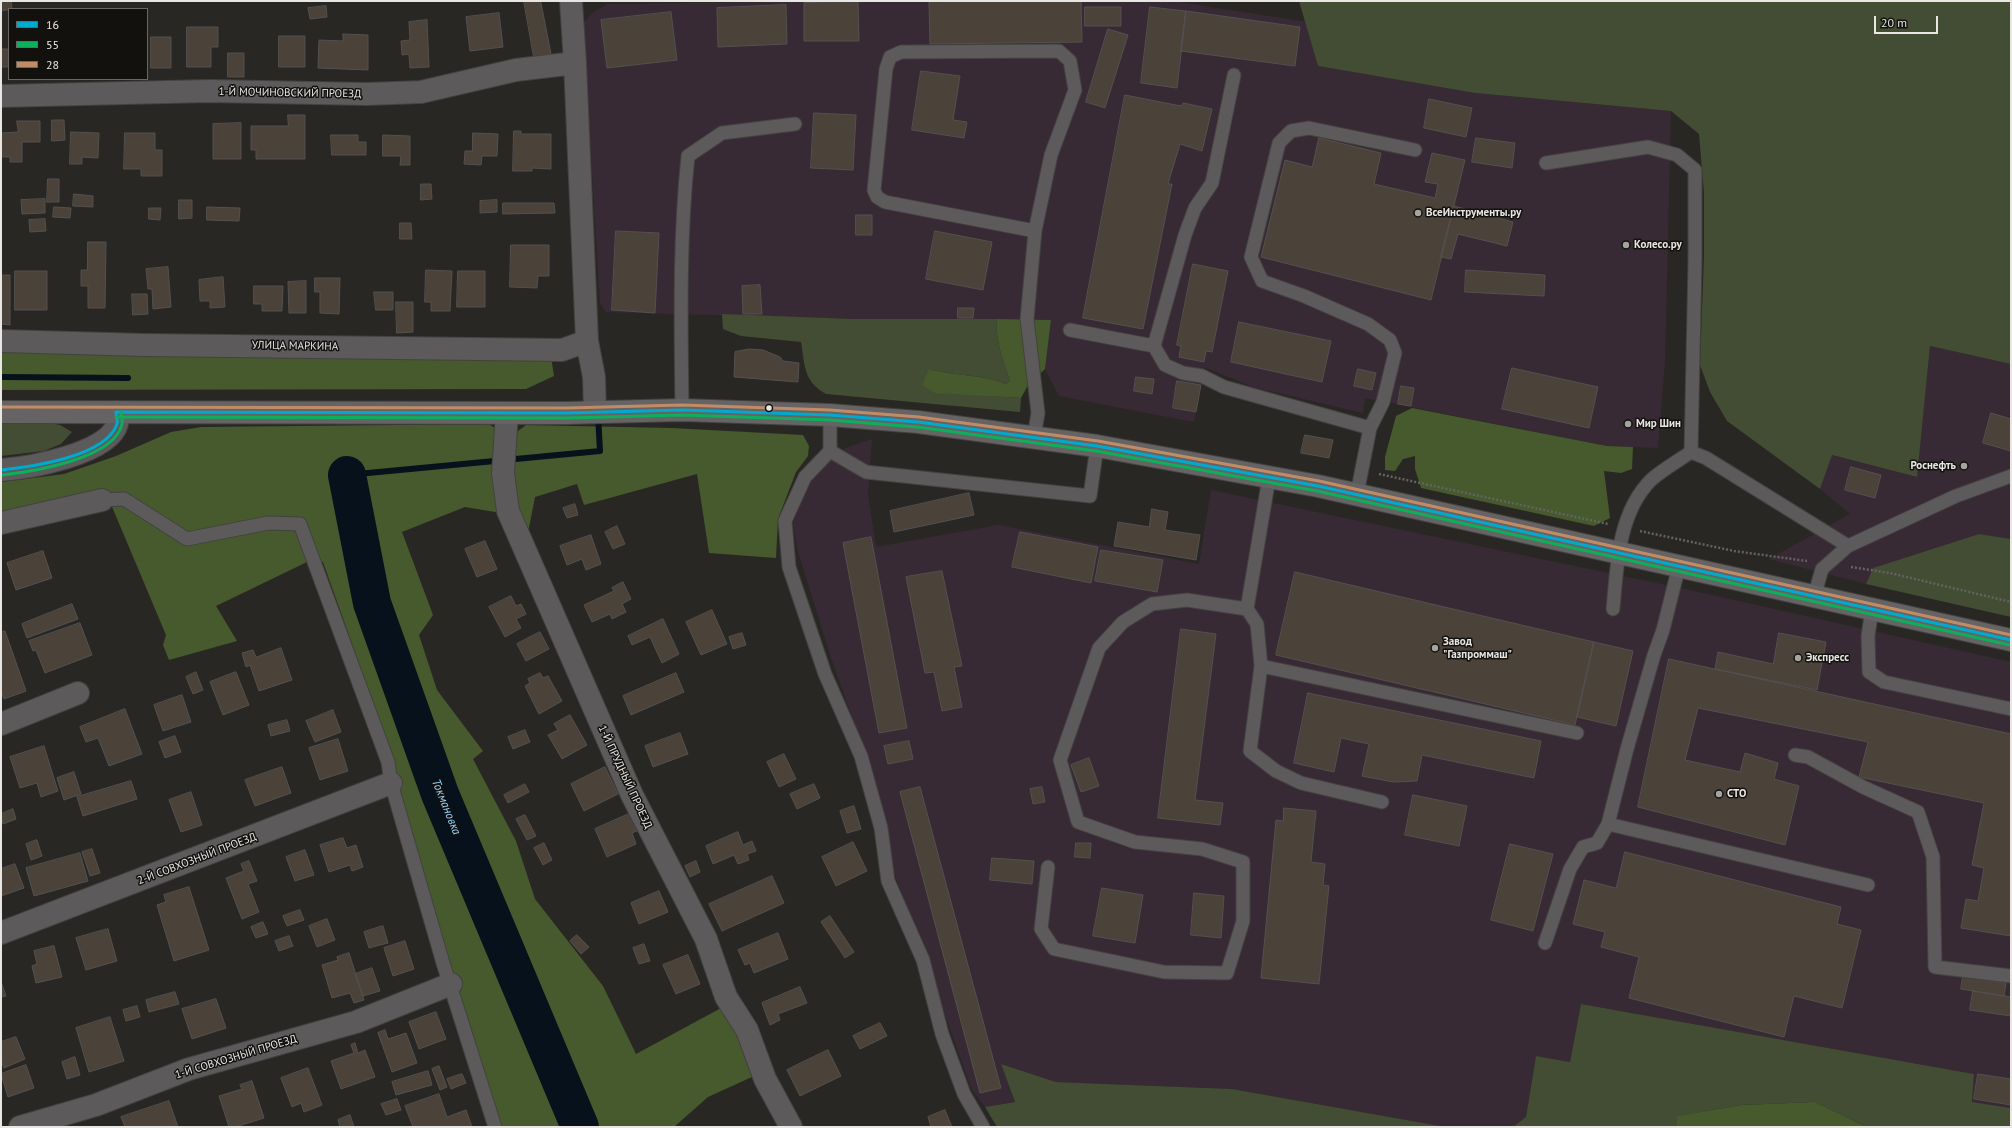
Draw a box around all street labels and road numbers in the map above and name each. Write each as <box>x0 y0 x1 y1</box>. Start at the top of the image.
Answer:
street label: 1-Й МОЧИНОВСКИЙ ПРОЕЗД <box>218 85 362 101</box>
street label: УЛИЦА МАРКИНА <box>252 339 338 353</box>
street label: 1-Й ПРУДНЫЙ ПРОЕЗД <box>595 723 655 831</box>
street label: 2-Й СОВХОЗНЫЙ ПРОЕЗД <box>136 830 258 888</box>
street label: 1-Й СОВХОЗНЫЙ ПРОЕЗД <box>174 1032 298 1082</box>

